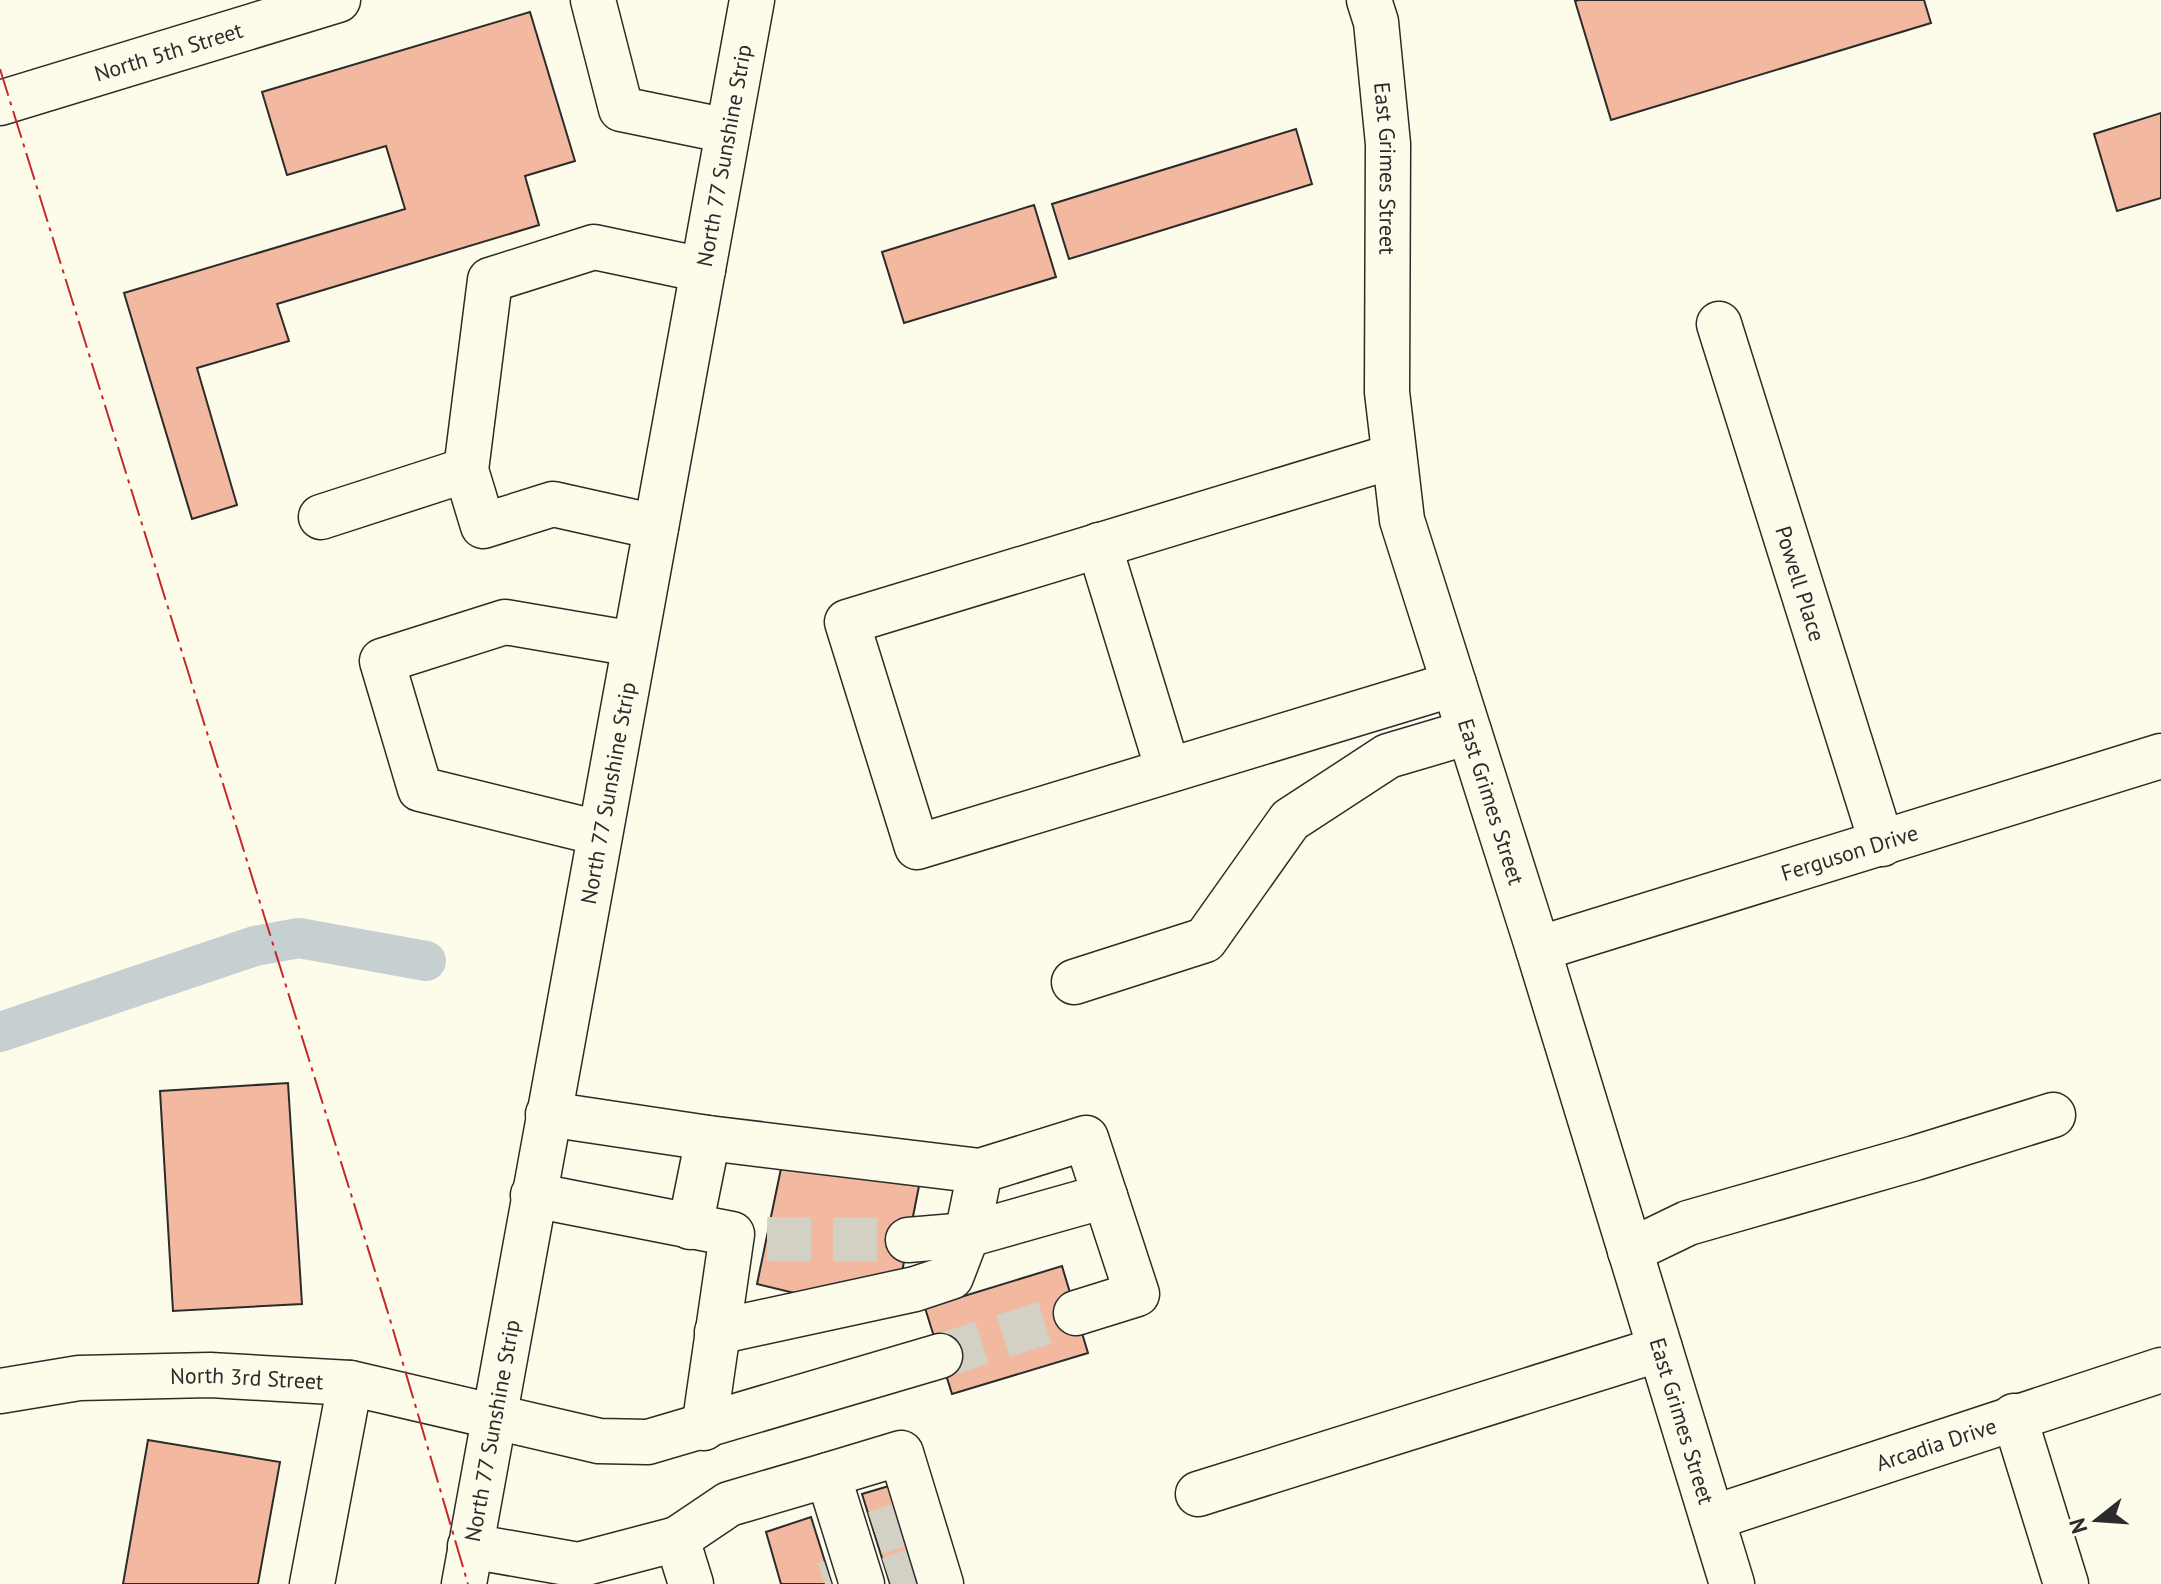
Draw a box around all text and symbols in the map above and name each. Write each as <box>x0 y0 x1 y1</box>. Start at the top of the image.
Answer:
street label: North 5th Street <box>91 16 246 87</box>
street label: North 77 Sunshine Strip <box>690 42 758 269</box>
street label: East Grimes Street <box>1368 81 1402 255</box>
street label: Powell Place <box>1769 522 1832 645</box>
street label: North 77 Sunshine Strip <box>574 680 642 906</box>
street label: East Grimes Street <box>1452 715 1531 889</box>
street label: Ferguson Drive <box>1777 818 1921 887</box>
street label: North 77 Sunshine Strip <box>458 1317 526 1544</box>
street label: East Grimes Street <box>1644 1334 1721 1508</box>
street label: North 3rd Street <box>170 1361 325 1395</box>
street label: Arcadia Drive <box>1872 1411 2000 1477</box>
north arrow <box>2057 1480 2137 1560</box>
text: N <box>2062 1515 2093 1537</box>

